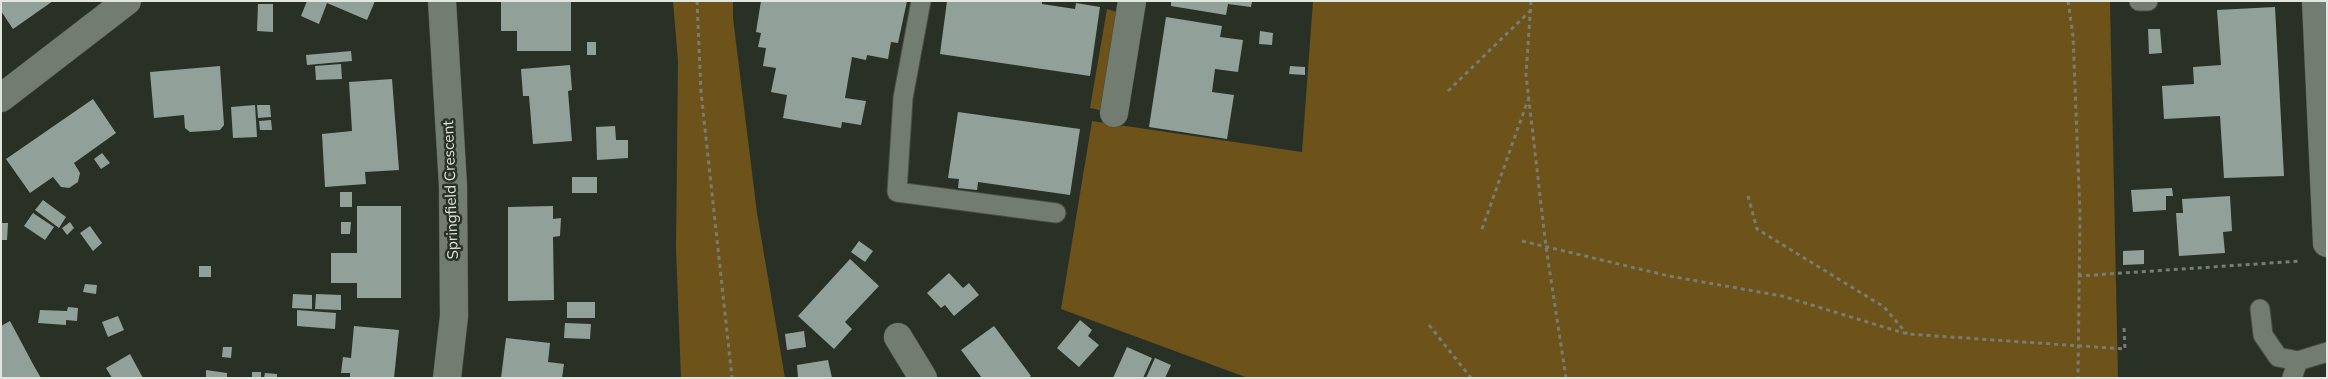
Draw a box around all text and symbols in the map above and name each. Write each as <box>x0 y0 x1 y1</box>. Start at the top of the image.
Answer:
street label: Springfield Crescent <box>440 120 462 260</box>

